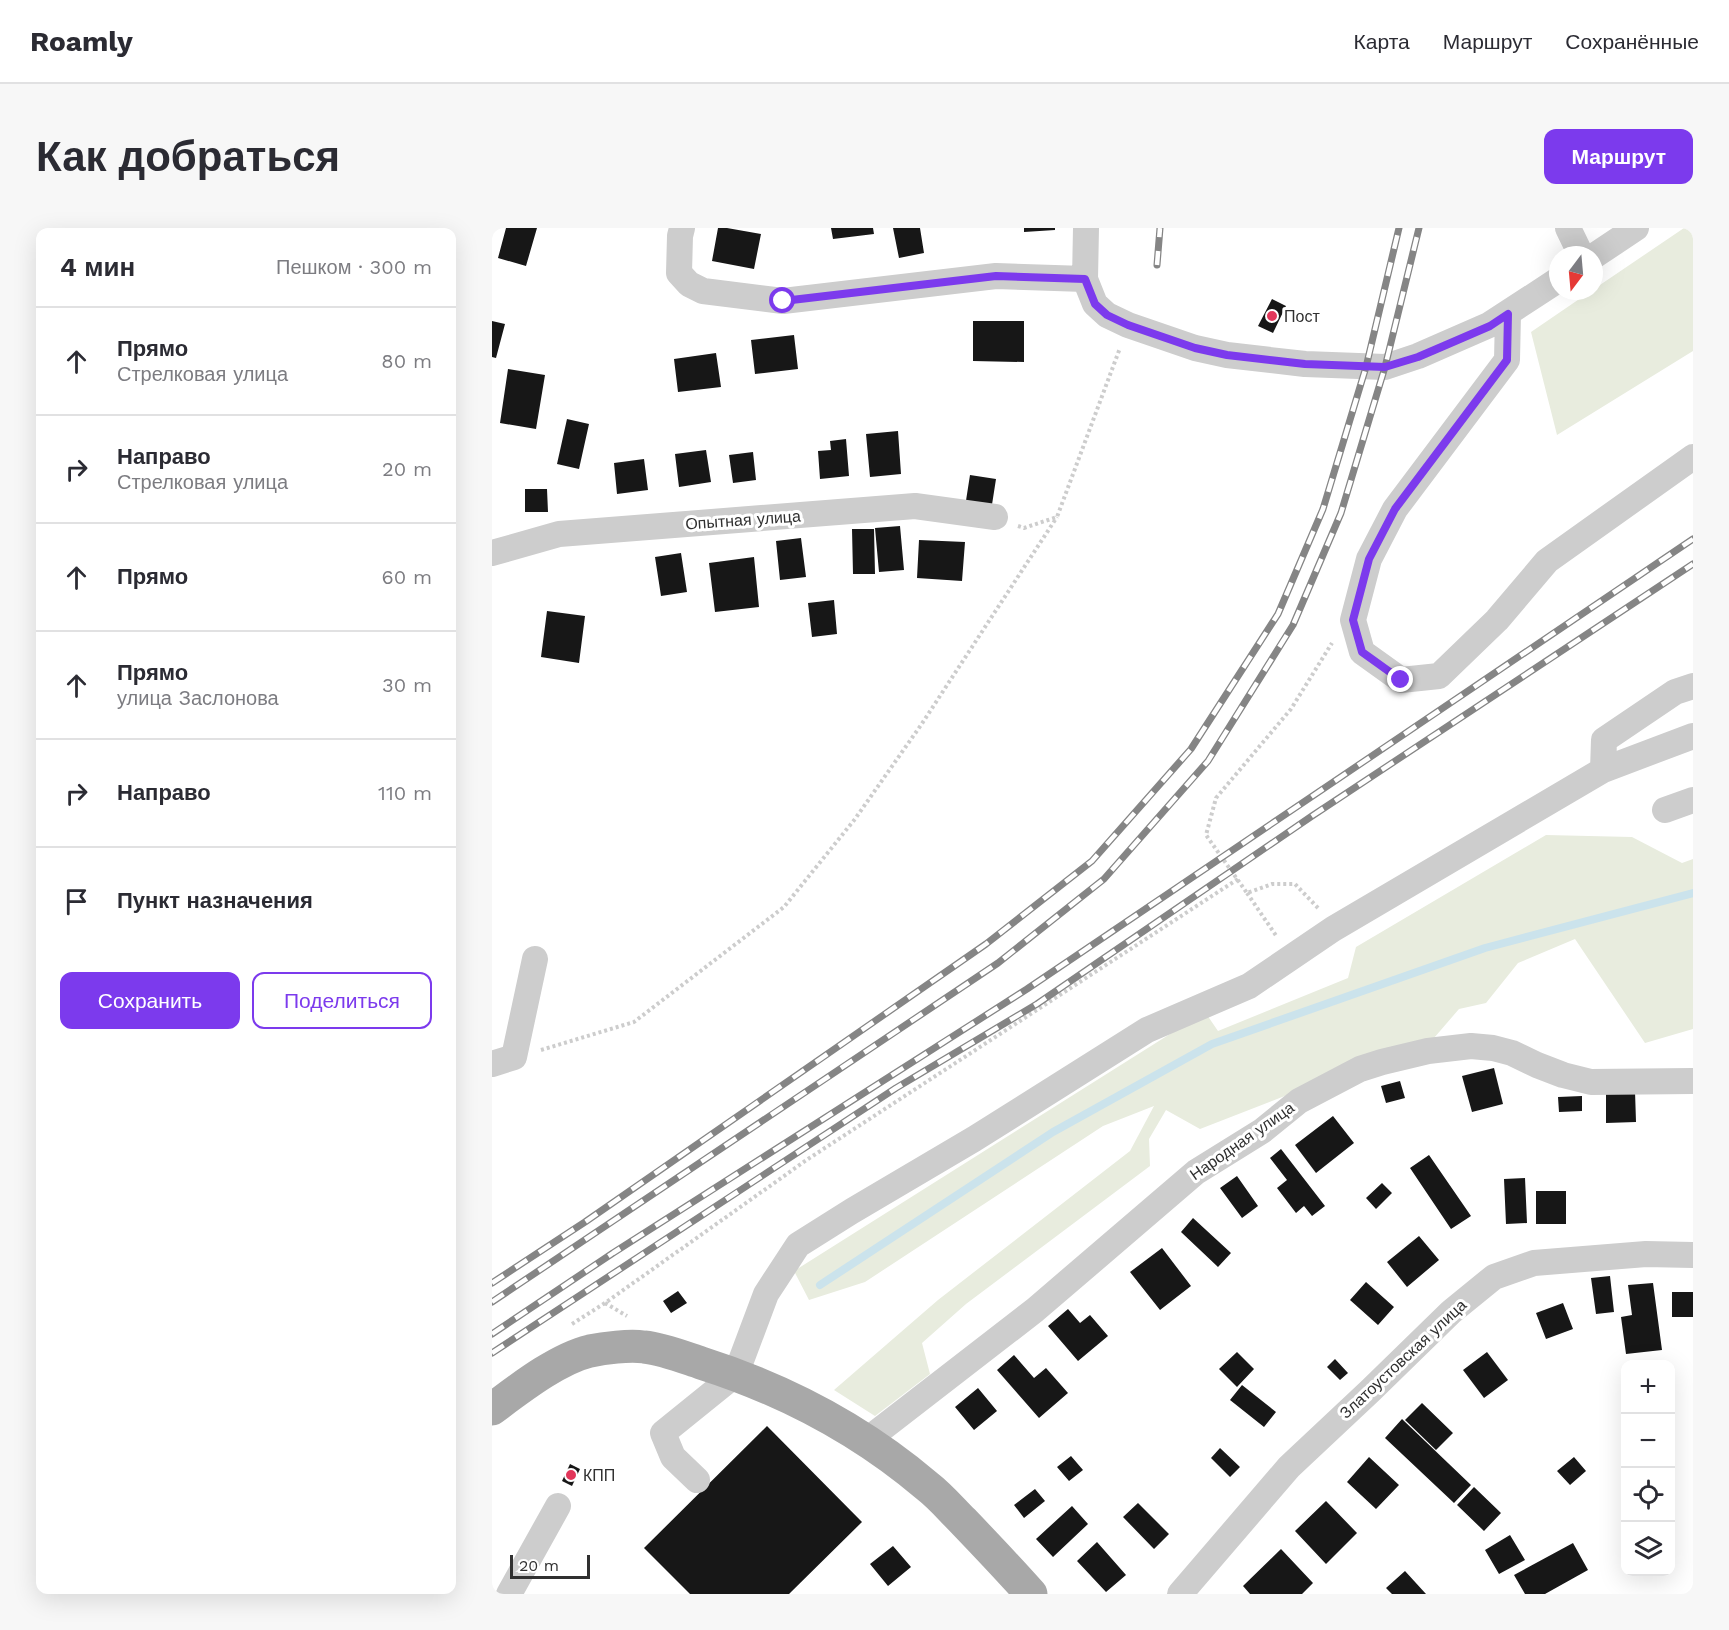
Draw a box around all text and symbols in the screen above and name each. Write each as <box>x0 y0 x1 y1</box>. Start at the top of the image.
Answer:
text: Roamly <box>30 25 133 58</box>
text: Карта <box>1354 29 1410 54</box>
text: Маршрут <box>1443 29 1532 54</box>
text: Сохранённые <box>1565 29 1699 54</box>
button: Маршрут <box>1544 129 1693 184</box>
text: Как добраться <box>36 132 340 181</box>
north arrow <box>1549 246 1603 300</box>
text: 4 мин <box>60 252 135 282</box>
text: Пешком · 300 m <box>276 255 432 279</box>
route start <box>769 287 795 313</box>
place label: Пост <box>1284 307 1320 326</box>
marker: Пост <box>1265 309 1279 323</box>
text: Прямо <box>117 336 188 361</box>
icon: ahead <box>60 345 93 378</box>
text: 80 m <box>381 349 432 373</box>
text: Стрелковая улица <box>117 362 288 386</box>
text: Направо <box>117 444 211 469</box>
icon: right <box>60 453 93 486</box>
text: 20 m <box>382 457 432 481</box>
text: Стрелковая улица <box>117 470 288 494</box>
street label: Опытная улица <box>685 506 802 534</box>
icon: ahead <box>60 561 93 594</box>
text: Прямо <box>117 564 188 589</box>
text: 60 m <box>382 565 432 589</box>
text: Прямо <box>117 660 188 685</box>
route end <box>1387 666 1413 692</box>
icon: ahead <box>60 669 93 702</box>
text: 30 m <box>382 673 432 697</box>
text: улица Заслонова <box>117 686 279 710</box>
icon: right <box>60 777 93 810</box>
text: Направо <box>117 780 211 805</box>
text: 110 m <box>378 781 432 805</box>
icon: arrive <box>60 885 93 918</box>
text: Пункт назначения <box>117 888 313 913</box>
button: Сохранить <box>60 972 240 1029</box>
button: Поделиться <box>252 972 432 1029</box>
street label: Народная улица <box>1186 1098 1298 1184</box>
street label: Златоустовская улица <box>1336 1295 1470 1423</box>
map controls <box>1621 1360 1675 1576</box>
button: + <box>1621 1360 1675 1414</box>
button: − <box>1621 1414 1675 1468</box>
place label: КПП <box>583 1466 615 1485</box>
marker: КПП <box>564 1468 578 1482</box>
button: locate <box>1621 1468 1675 1522</box>
button: layers <box>1621 1522 1675 1576</box>
scale bar <box>510 1552 590 1580</box>
text: 20 m <box>519 1556 559 1575</box>

